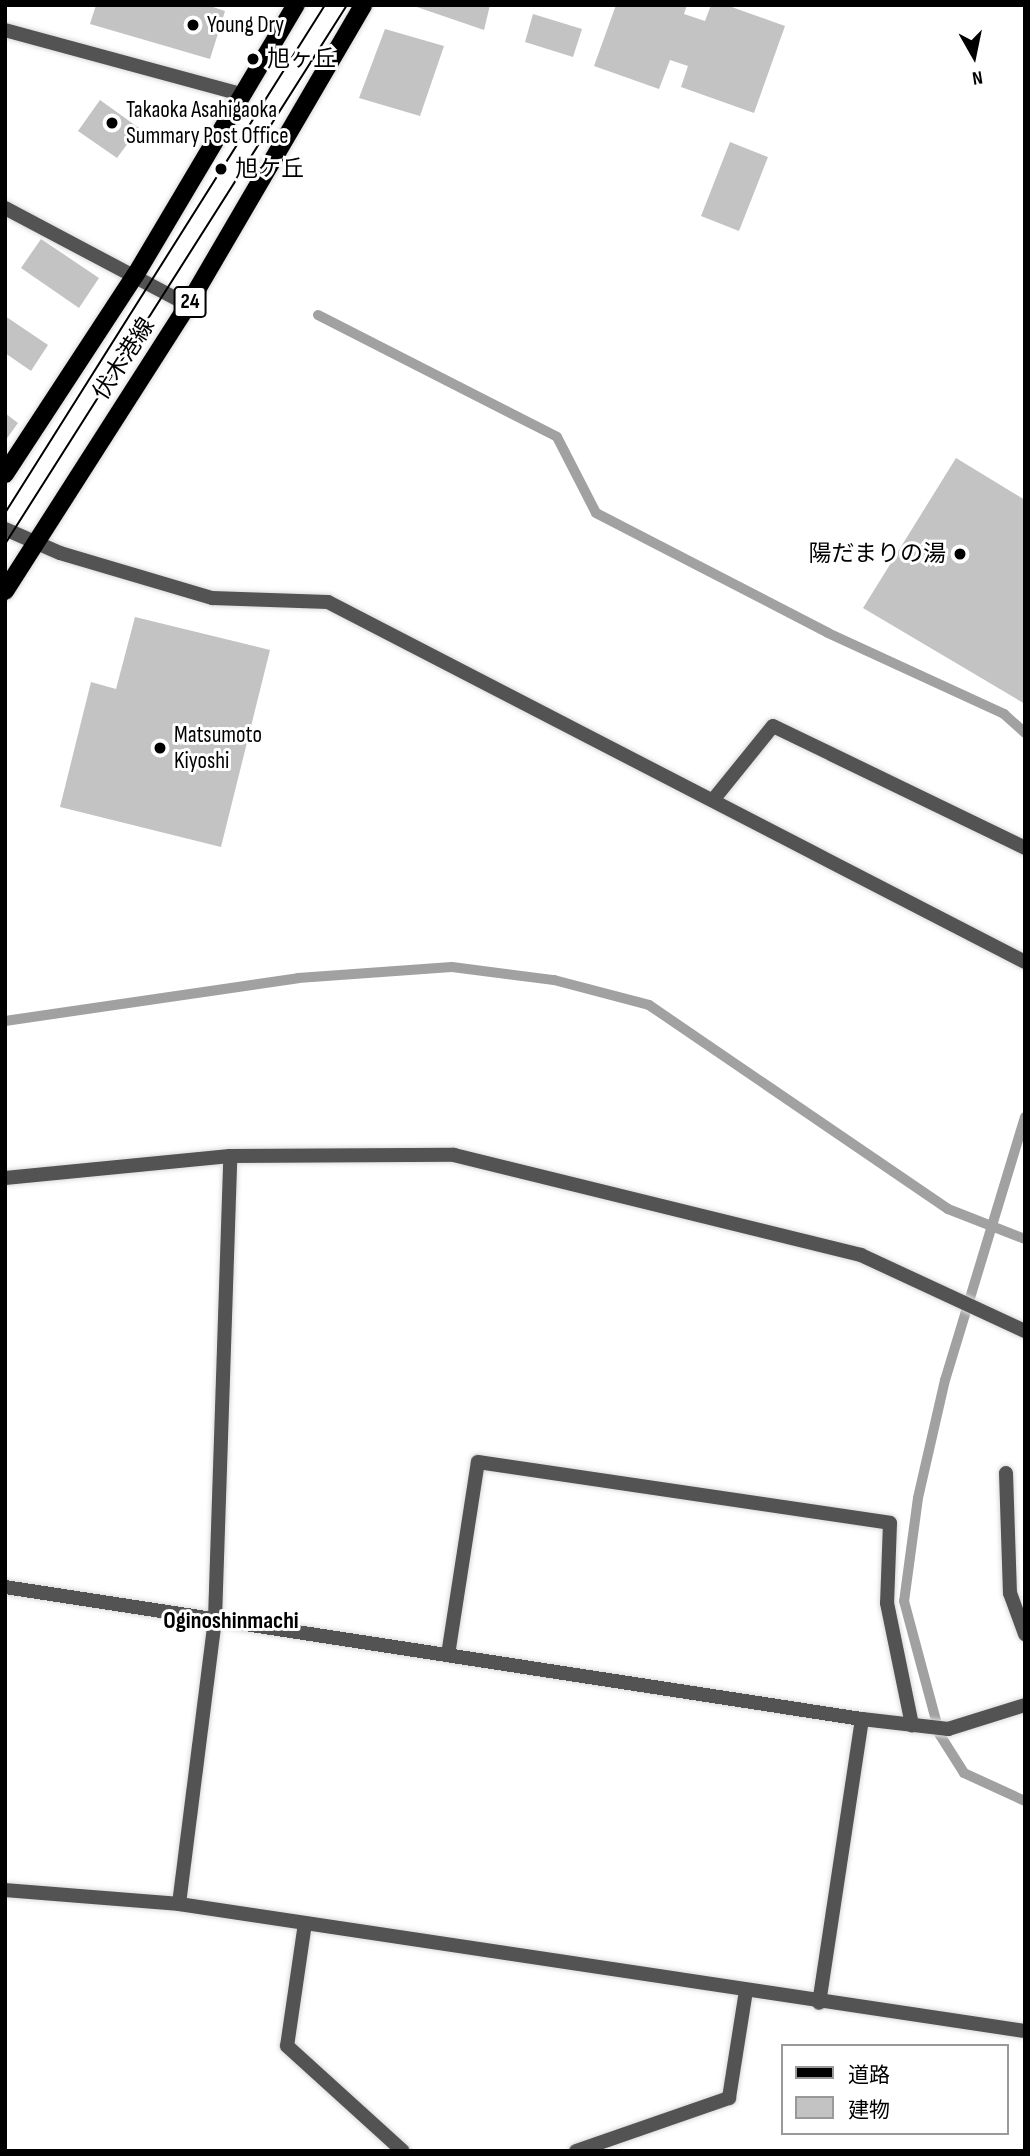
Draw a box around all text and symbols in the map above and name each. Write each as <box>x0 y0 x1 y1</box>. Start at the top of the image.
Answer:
place label: Young Dry <box>207 11 284 39</box>
marker: Young Dry <box>185 17 201 33</box>
north arrow <box>939 21 1009 91</box>
place label: 旭ヶ丘 <box>267 45 336 73</box>
marker: 旭ヶ丘 <box>245 51 261 67</box>
text: N <box>971 65 984 89</box>
place label: Takaoka Asahigaoka Summary Post Office <box>126 96 288 150</box>
marker: Takaoka Asahigaoka Summary Post Office <box>104 115 120 131</box>
place label: 旭ケ丘 <box>235 155 304 183</box>
marker: 旭ケ丘 <box>213 161 229 177</box>
road number: 24 <box>172 284 208 320</box>
street label: 伏木港線 <box>87 313 161 405</box>
place label: 陽だまりの湯 <box>808 540 946 568</box>
marker: 陽だまりの湯 <box>952 546 968 562</box>
place label: Matsumoto Kiyoshi <box>174 721 262 775</box>
marker: Matsumoto Kiyoshi <box>152 740 168 756</box>
district label: Oginoshinmachi <box>163 1607 299 1635</box>
legend <box>782 2044 1009 2135</box>
text: 道路 <box>848 2063 890 2088</box>
text: 建物 <box>848 2098 890 2123</box>

